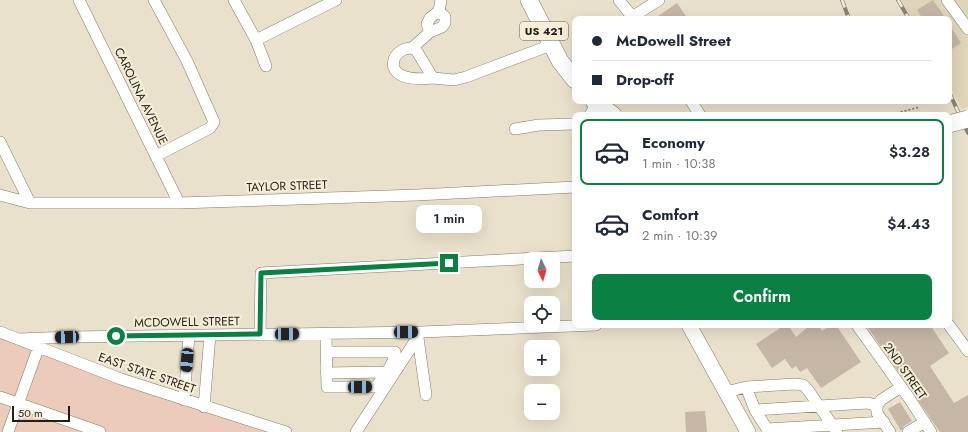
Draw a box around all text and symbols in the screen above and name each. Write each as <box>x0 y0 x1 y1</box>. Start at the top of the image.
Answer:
road number: US 421 <box>520 22 568 40</box>
text: McDowell Street <box>616 30 731 52</box>
street label: CAROLINA AVENUE <box>110 44 172 148</box>
text: Drop-off <box>616 69 674 91</box>
text: Economy <box>642 132 705 154</box>
icon: car <box>594 134 630 170</box>
text: $3.28 <box>889 141 930 163</box>
text: 1 min · 10:38 <box>642 154 716 173</box>
street label: TAYLOR STREET <box>246 176 328 196</box>
text: Comfort <box>642 204 699 226</box>
callout: 1 min <box>416 205 482 233</box>
icon: car <box>594 206 630 242</box>
text: 1 min <box>433 209 465 228</box>
text: $4.43 <box>887 213 930 235</box>
text: 2 min · 10:39 <box>642 226 717 245</box>
north arrow <box>524 252 560 288</box>
map controls <box>524 252 560 420</box>
route end <box>440 254 458 272</box>
button: Confirm <box>592 274 932 320</box>
button: locate <box>524 296 560 332</box>
street label: MCDOWELL STREET <box>134 312 240 332</box>
car <box>394 326 418 338</box>
route start <box>107 327 125 345</box>
car <box>275 328 299 340</box>
car <box>55 331 79 343</box>
street label: 2ND STREET <box>879 339 931 403</box>
button: + <box>524 340 560 376</box>
street label: EAST STATE STREET <box>96 348 198 398</box>
car <box>180 348 194 372</box>
car <box>348 381 372 393</box>
button: − <box>524 384 560 420</box>
scale bar <box>12 404 70 423</box>
text: 50 m <box>18 405 43 421</box>

